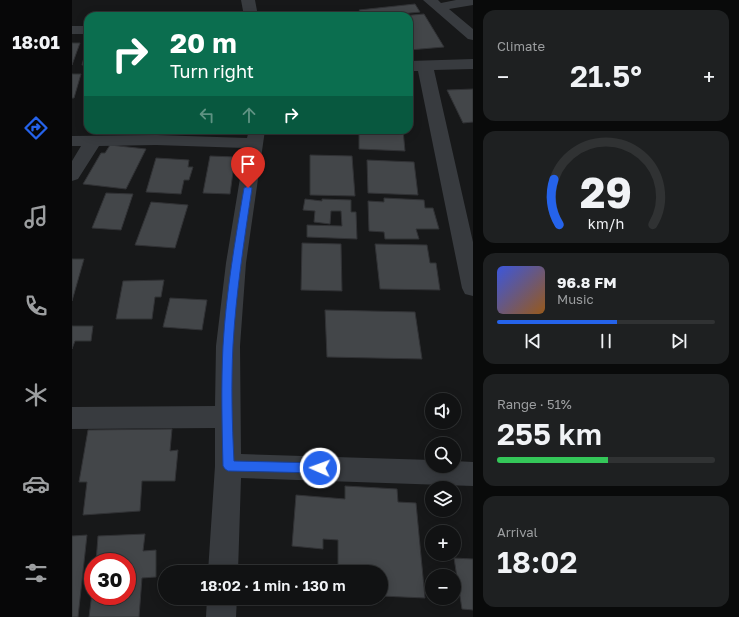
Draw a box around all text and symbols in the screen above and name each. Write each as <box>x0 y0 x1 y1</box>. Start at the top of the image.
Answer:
text: 20 m <box>170 26 237 59</box>
icon: right <box>104 28 156 80</box>
text: 18:01 <box>12 31 60 53</box>
text: Climate <box>497 38 545 54</box>
text: 21.5° <box>570 58 642 94</box>
text: Turn right <box>170 60 254 82</box>
text: − <box>497 63 509 90</box>
text: + <box>703 63 715 90</box>
icon: left <box>196 104 218 126</box>
icon: ahead <box>238 104 260 126</box>
icon: right <box>280 104 302 126</box>
icon: directions <box>22 114 50 142</box>
pin <box>231 147 265 188</box>
icon: arrive <box>237 153 259 175</box>
text: 29 <box>580 167 632 217</box>
icon: music <box>22 203 50 231</box>
text: km/h <box>588 215 624 232</box>
text: 96.8 FM <box>557 273 616 291</box>
text: Music <box>557 291 594 307</box>
icon: phone <box>22 292 50 320</box>
icon: previous <box>522 330 544 352</box>
icon: pause <box>595 330 617 352</box>
icon: next <box>668 330 690 352</box>
icon: climate <box>22 381 50 409</box>
map controls <box>425 393 461 605</box>
button: sound <box>425 393 461 429</box>
text: Range · 51% <box>497 396 572 412</box>
text: 255 km <box>497 416 602 452</box>
button: search <box>425 437 461 473</box>
position arrow <box>299 447 341 489</box>
icon: car <box>22 470 50 498</box>
button: layers <box>425 481 461 517</box>
text: Arrival <box>497 524 538 540</box>
button: + <box>425 525 461 561</box>
text: 18:02 <box>497 544 577 580</box>
speed limit sign: 30 <box>84 553 136 605</box>
icon: filters <box>22 559 50 587</box>
button: − <box>425 569 461 605</box>
text: 18:02 · 1 min · 130 m <box>200 576 346 594</box>

